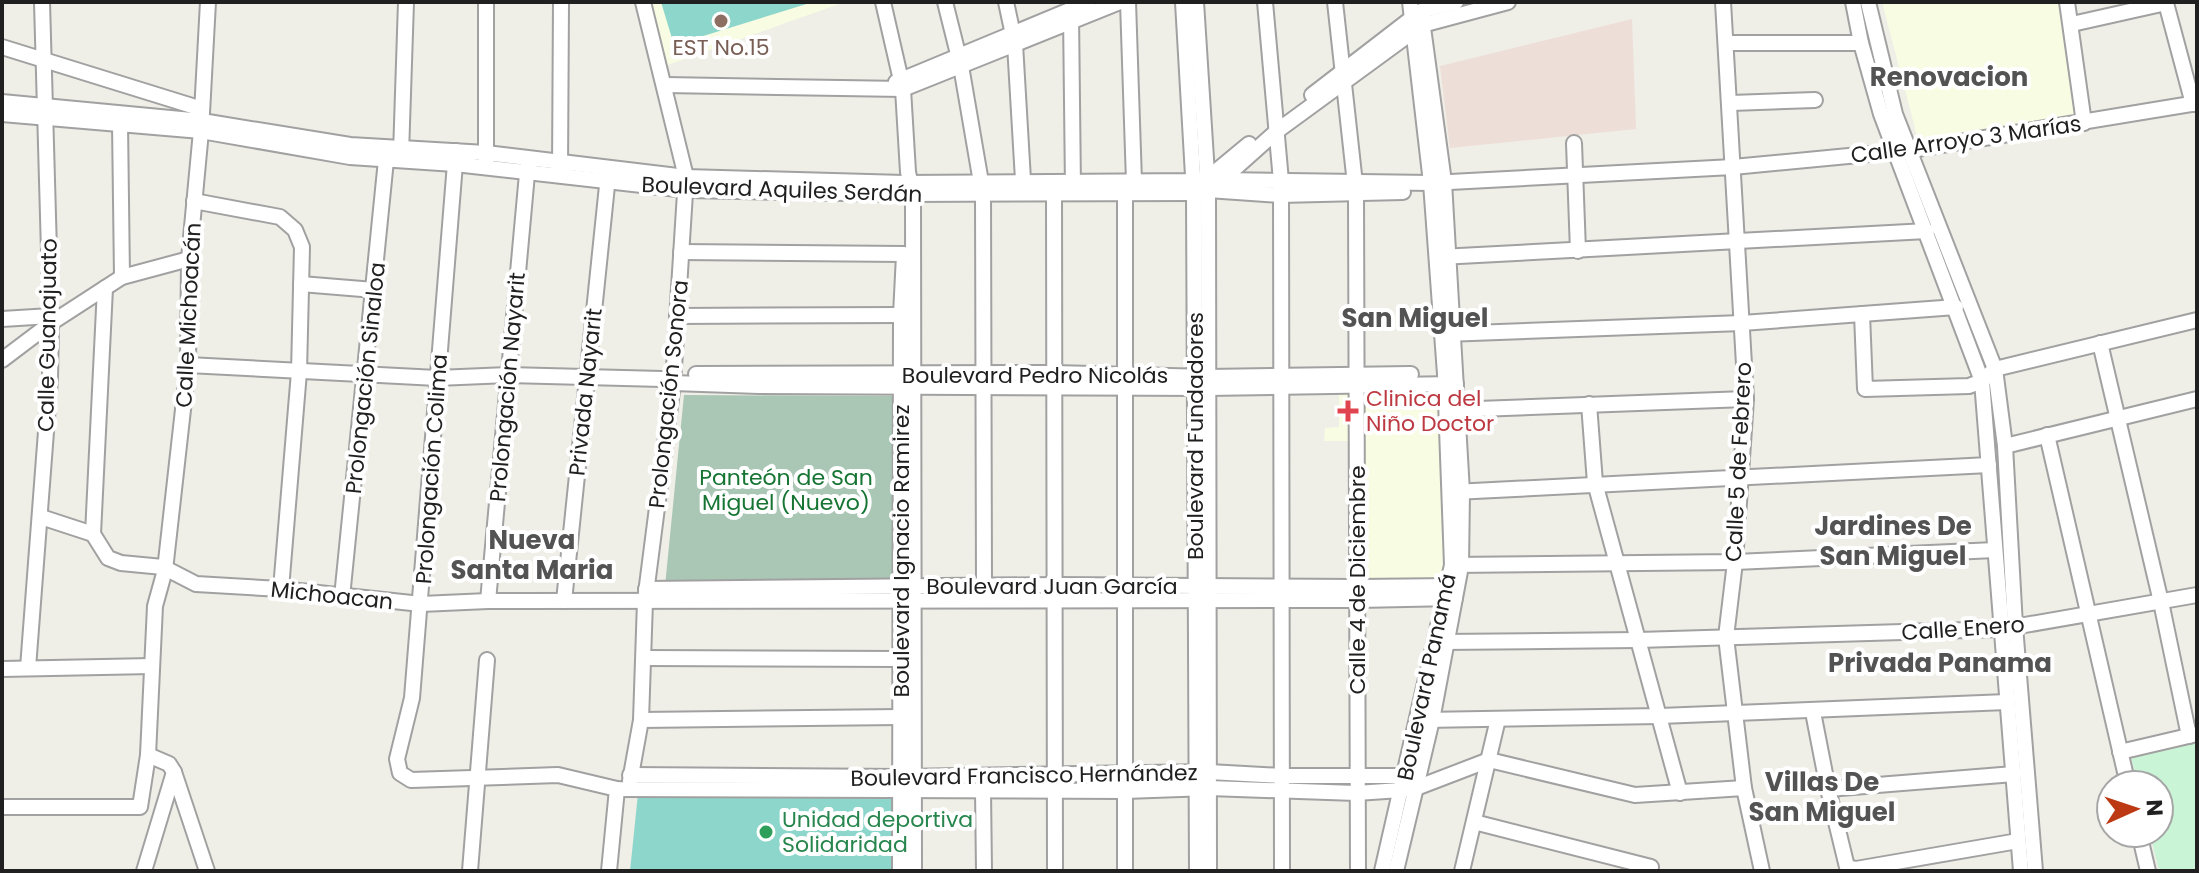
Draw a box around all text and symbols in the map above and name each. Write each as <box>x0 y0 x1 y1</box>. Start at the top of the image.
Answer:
marker: EST No.15 <box>712 12 730 30</box>
place label: EST No.15 <box>673 32 770 63</box>
district label: Renovacion <box>1870 59 2028 95</box>
street label: Calle Arroyo 3 Marías <box>1849 108 2083 171</box>
street label: Boulevard Aquiles Serdán <box>641 169 923 210</box>
street label: Calle Michoacán <box>168 222 209 408</box>
street label: Calle Guanajuato <box>30 238 65 432</box>
street label: Prolongación Sinaloa <box>338 261 393 495</box>
street label: Prolongación Nayarit <box>482 271 533 503</box>
street label: Prolongación Sonora <box>641 278 696 510</box>
district label: San Miguel <box>1341 300 1489 336</box>
street label: Privada Nayarit <box>561 307 610 477</box>
street label: Boulevard Fundadores <box>1180 312 1211 560</box>
street label: Prolongación Colima <box>408 353 455 585</box>
street label: Boulevard Pedro Nicolás <box>902 360 1168 391</box>
street label: Calle 5 de Febrero <box>1718 361 1759 563</box>
place label: Clinica del Niño Doctor <box>1366 383 1494 439</box>
marker: Clinica del Niño Doctor <box>1337 400 1359 422</box>
street label: Boulevard Ignacio Ramirez <box>886 405 917 698</box>
park label: Panteón de San Miguel (Nuevo) <box>699 462 873 518</box>
street label: Calle 4 de Diciembre <box>1342 465 1373 695</box>
district label: Jardines De San Miguel <box>1814 508 1972 574</box>
district label: Nueva Santa Maria <box>451 522 613 588</box>
street label: Boulevard Juan García <box>926 571 1178 602</box>
street label: Boulevard Panamá <box>1389 571 1464 784</box>
street label: Michoacan <box>269 574 395 617</box>
street label: Calle Enero <box>1900 609 2026 648</box>
district label: Privada Panama <box>1828 645 2052 681</box>
street label: Boulevard Francisco Hernández <box>850 757 1198 794</box>
district label: Villas De San Miguel <box>1748 764 1896 830</box>
north arrow <box>2095 769 2175 849</box>
text: N <box>2139 799 2170 817</box>
place label: Unidad deportiva Solidaridad <box>782 804 973 860</box>
marker: Unidad deportiva Solidaridad <box>757 823 775 841</box>

